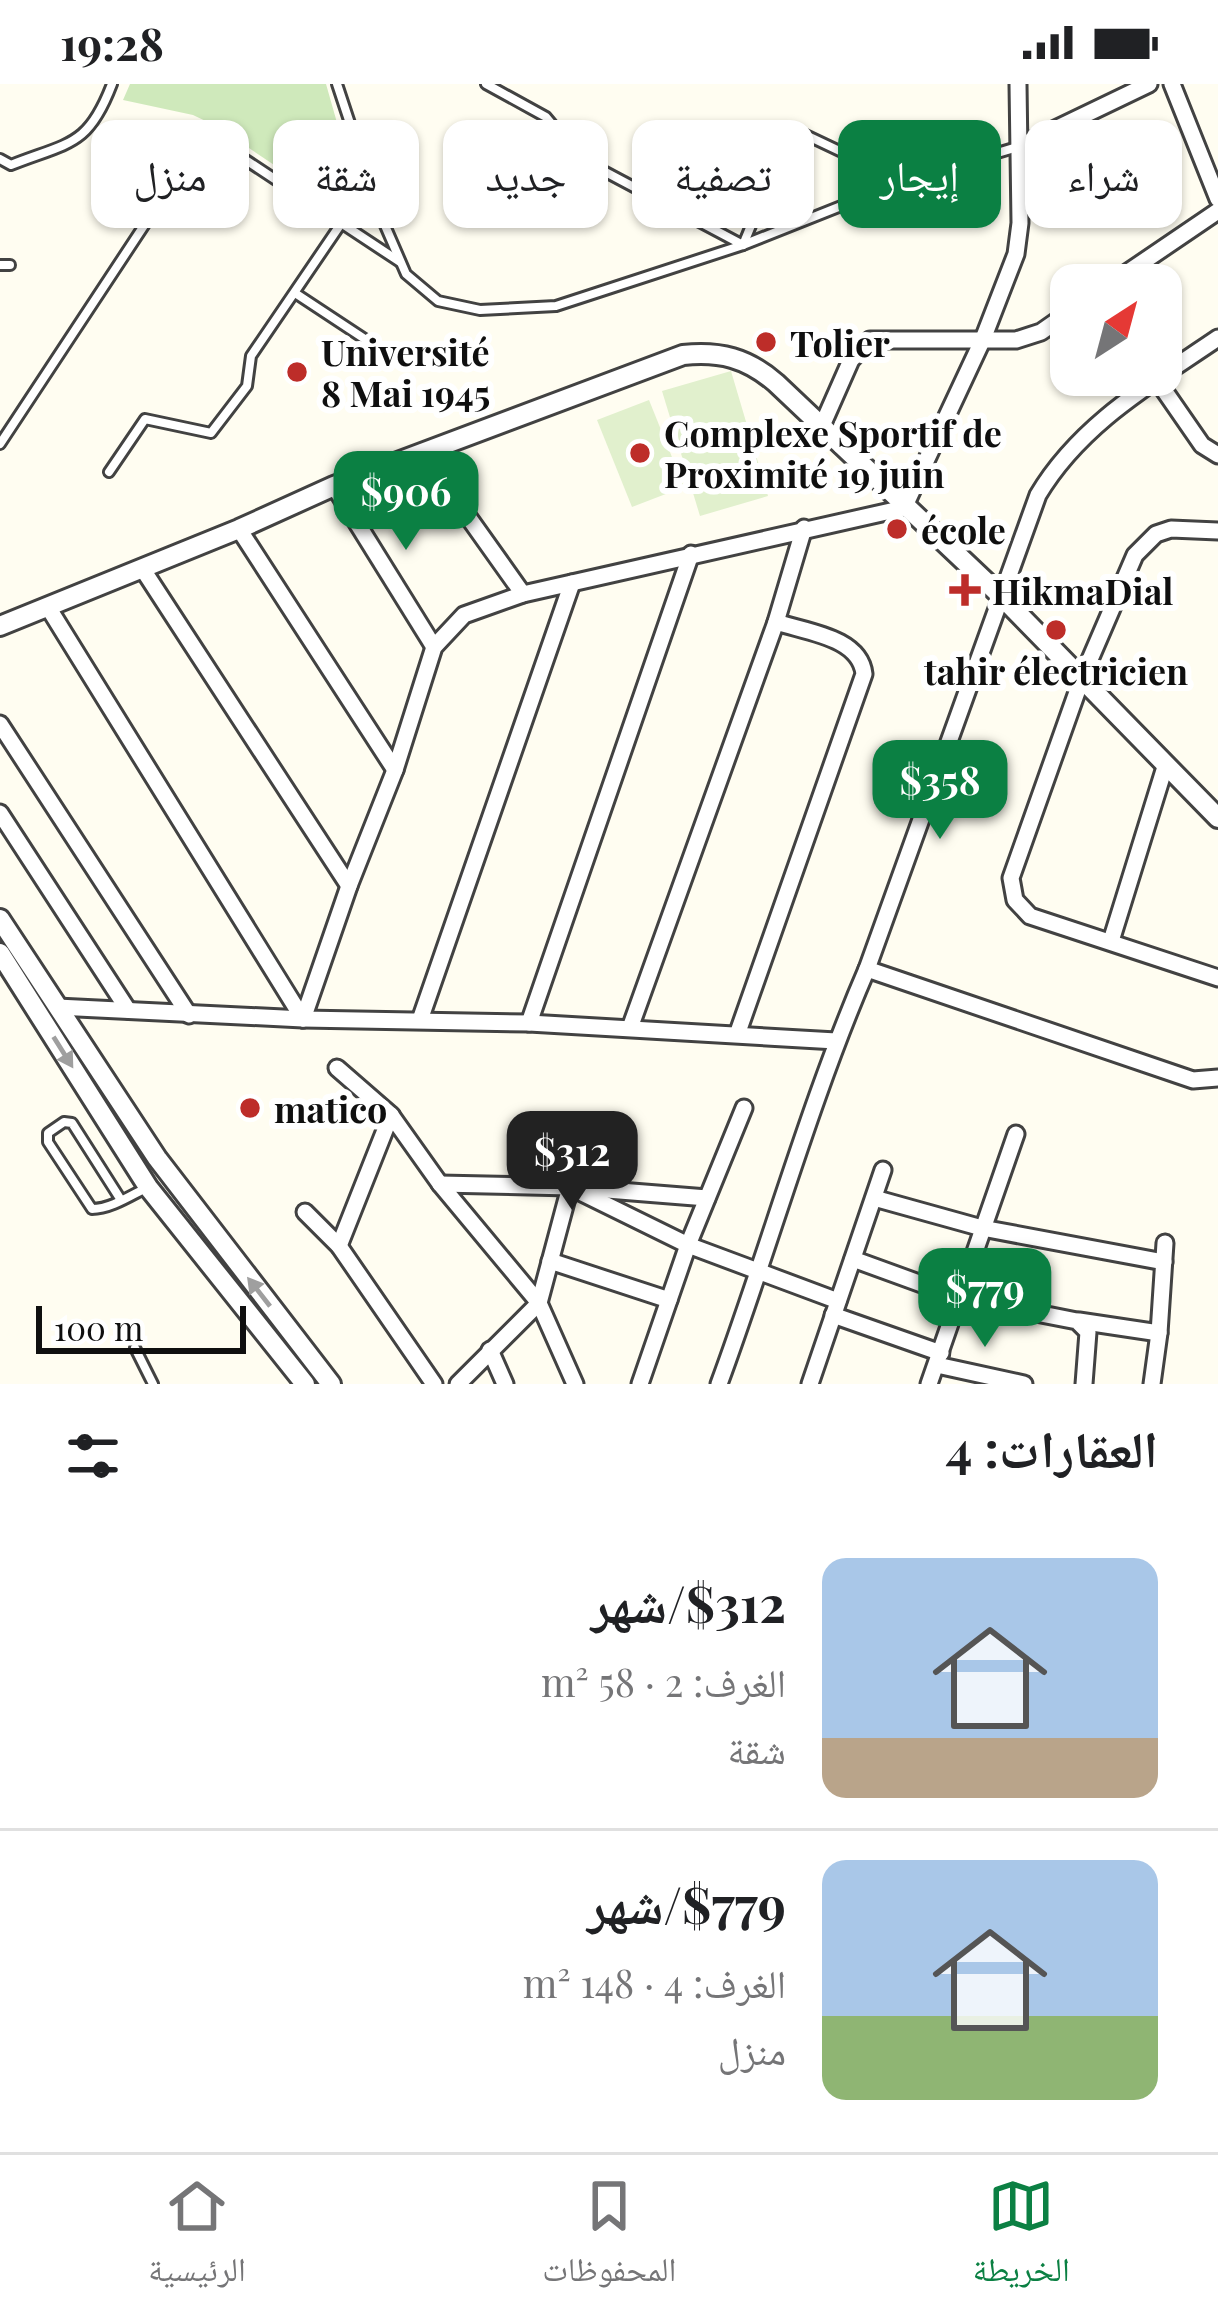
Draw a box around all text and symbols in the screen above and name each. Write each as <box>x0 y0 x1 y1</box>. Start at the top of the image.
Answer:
text: 19:28 <box>60 12 164 72</box>
chip: منزل <box>91 120 249 228</box>
chip: شقة <box>273 120 419 228</box>
chip: جديد <box>443 120 608 228</box>
chip: تصفية <box>632 120 814 228</box>
chip: إيجار <box>838 120 1001 228</box>
chip: شراء <box>1025 120 1182 228</box>
north arrow <box>1050 264 1182 396</box>
map controls <box>1050 264 1182 396</box>
place label: Tolier <box>790 318 890 366</box>
place label: Université 8 Mai 1945 <box>321 327 490 416</box>
marker: Tolier <box>753 329 779 355</box>
marker: Université 8 Mai 1945 <box>284 359 310 385</box>
place label: Complexe Sportif de Proximité 19 juin <box>664 408 1002 497</box>
marker: Complexe Sportif de Proximité 19 juin <box>627 440 653 466</box>
pin: $906 <box>335 451 477 553</box>
text: $906 <box>361 464 452 516</box>
place label: école <box>921 505 1006 553</box>
marker: école <box>884 516 910 542</box>
place label: HikmaDial <box>992 566 1174 614</box>
marker: HikmaDial <box>949 574 981 606</box>
marker: tahir électricien <box>1043 617 1069 643</box>
place label: tahir électricien <box>923 646 1188 694</box>
pin: $358 <box>869 740 1011 842</box>
text: $358 <box>899 753 981 805</box>
one-way arrow <box>52 1035 73 1069</box>
place label: matico <box>274 1084 387 1132</box>
marker: matico <box>237 1095 263 1121</box>
pin: $312 <box>501 1111 643 1213</box>
text: $312 <box>534 1124 610 1176</box>
pin: $779 <box>914 1248 1056 1350</box>
text: $779 <box>945 1261 1025 1313</box>
one-way arrow <box>247 1276 272 1307</box>
scale bar <box>36 1300 246 1353</box>
text: 100 m <box>54 1305 143 1349</box>
text: العقارات: 4 <box>945 1413 1158 1481</box>
icon: filters <box>60 1423 126 1489</box>
text: $312/شهر <box>591 1568 786 1636</box>
icon: home <box>918 1606 1062 1750</box>
text: الغرف: 2 · 58 m² <box>541 1655 786 1707</box>
text: شقة <box>728 1722 786 1774</box>
text: $779/شهر <box>587 1869 786 1937</box>
icon: home <box>918 1908 1062 2052</box>
text: الغرف: 4 · 148 m² <box>523 1956 786 2008</box>
text: منزل <box>718 2023 786 2075</box>
tab: الرئيسية <box>148 2173 246 2302</box>
tab: المحفوظات <box>542 2173 676 2302</box>
tab: الخريطة <box>973 2173 1070 2302</box>

